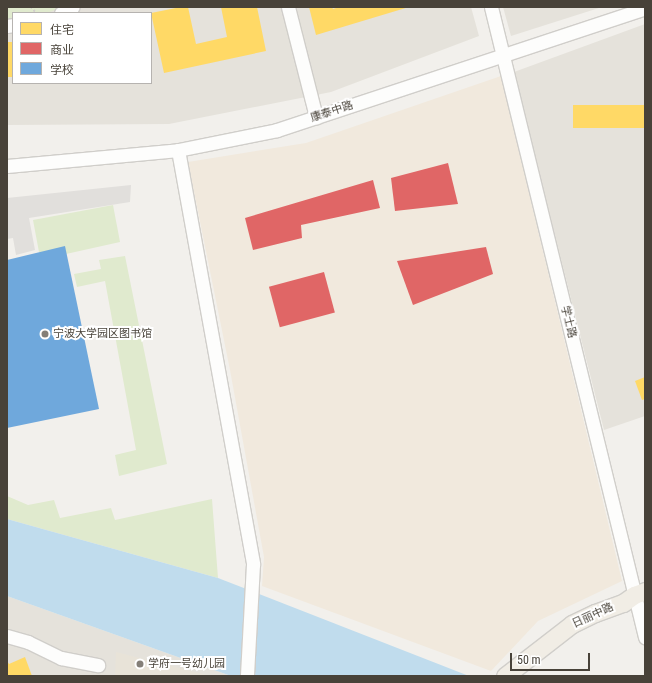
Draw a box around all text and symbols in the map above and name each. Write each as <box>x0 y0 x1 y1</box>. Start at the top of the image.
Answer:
legend <box>12 12 152 84</box>
text: 住宅 <box>50 23 74 37</box>
text: 商业 <box>50 43 74 57</box>
text: 学校 <box>50 63 74 77</box>
street label: 康泰中路 <box>309 99 355 125</box>
street label: 学士路 <box>558 304 578 340</box>
place label: 宁波大学园区图书馆 <box>53 327 152 341</box>
marker: 宁波大学园区图书馆 <box>40 329 50 339</box>
street label: 日丽中路 <box>570 601 616 631</box>
scale bar <box>512 645 592 671</box>
text: 50 m <box>517 653 541 667</box>
place label: 学府一号幼儿园 <box>148 657 225 671</box>
marker: 学府一号幼儿园 <box>135 659 145 669</box>

